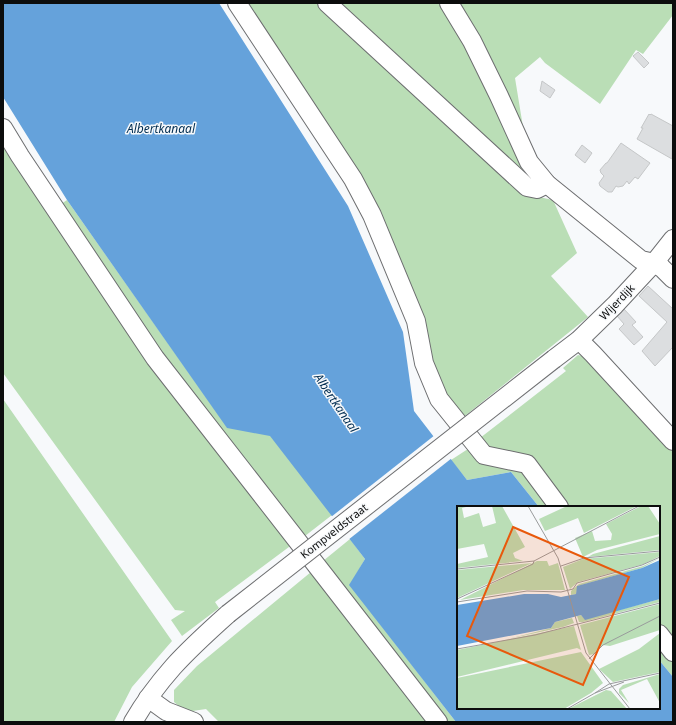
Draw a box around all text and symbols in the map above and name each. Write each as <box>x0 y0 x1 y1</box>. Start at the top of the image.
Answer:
water label: Albertkanaal <box>126 120 196 137</box>
street label: Wijerdijk <box>596 280 638 323</box>
water label: Albertkanaal <box>310 369 363 436</box>
street label: Kompveldstraat <box>297 500 370 562</box>
inset map <box>457 506 660 709</box>

